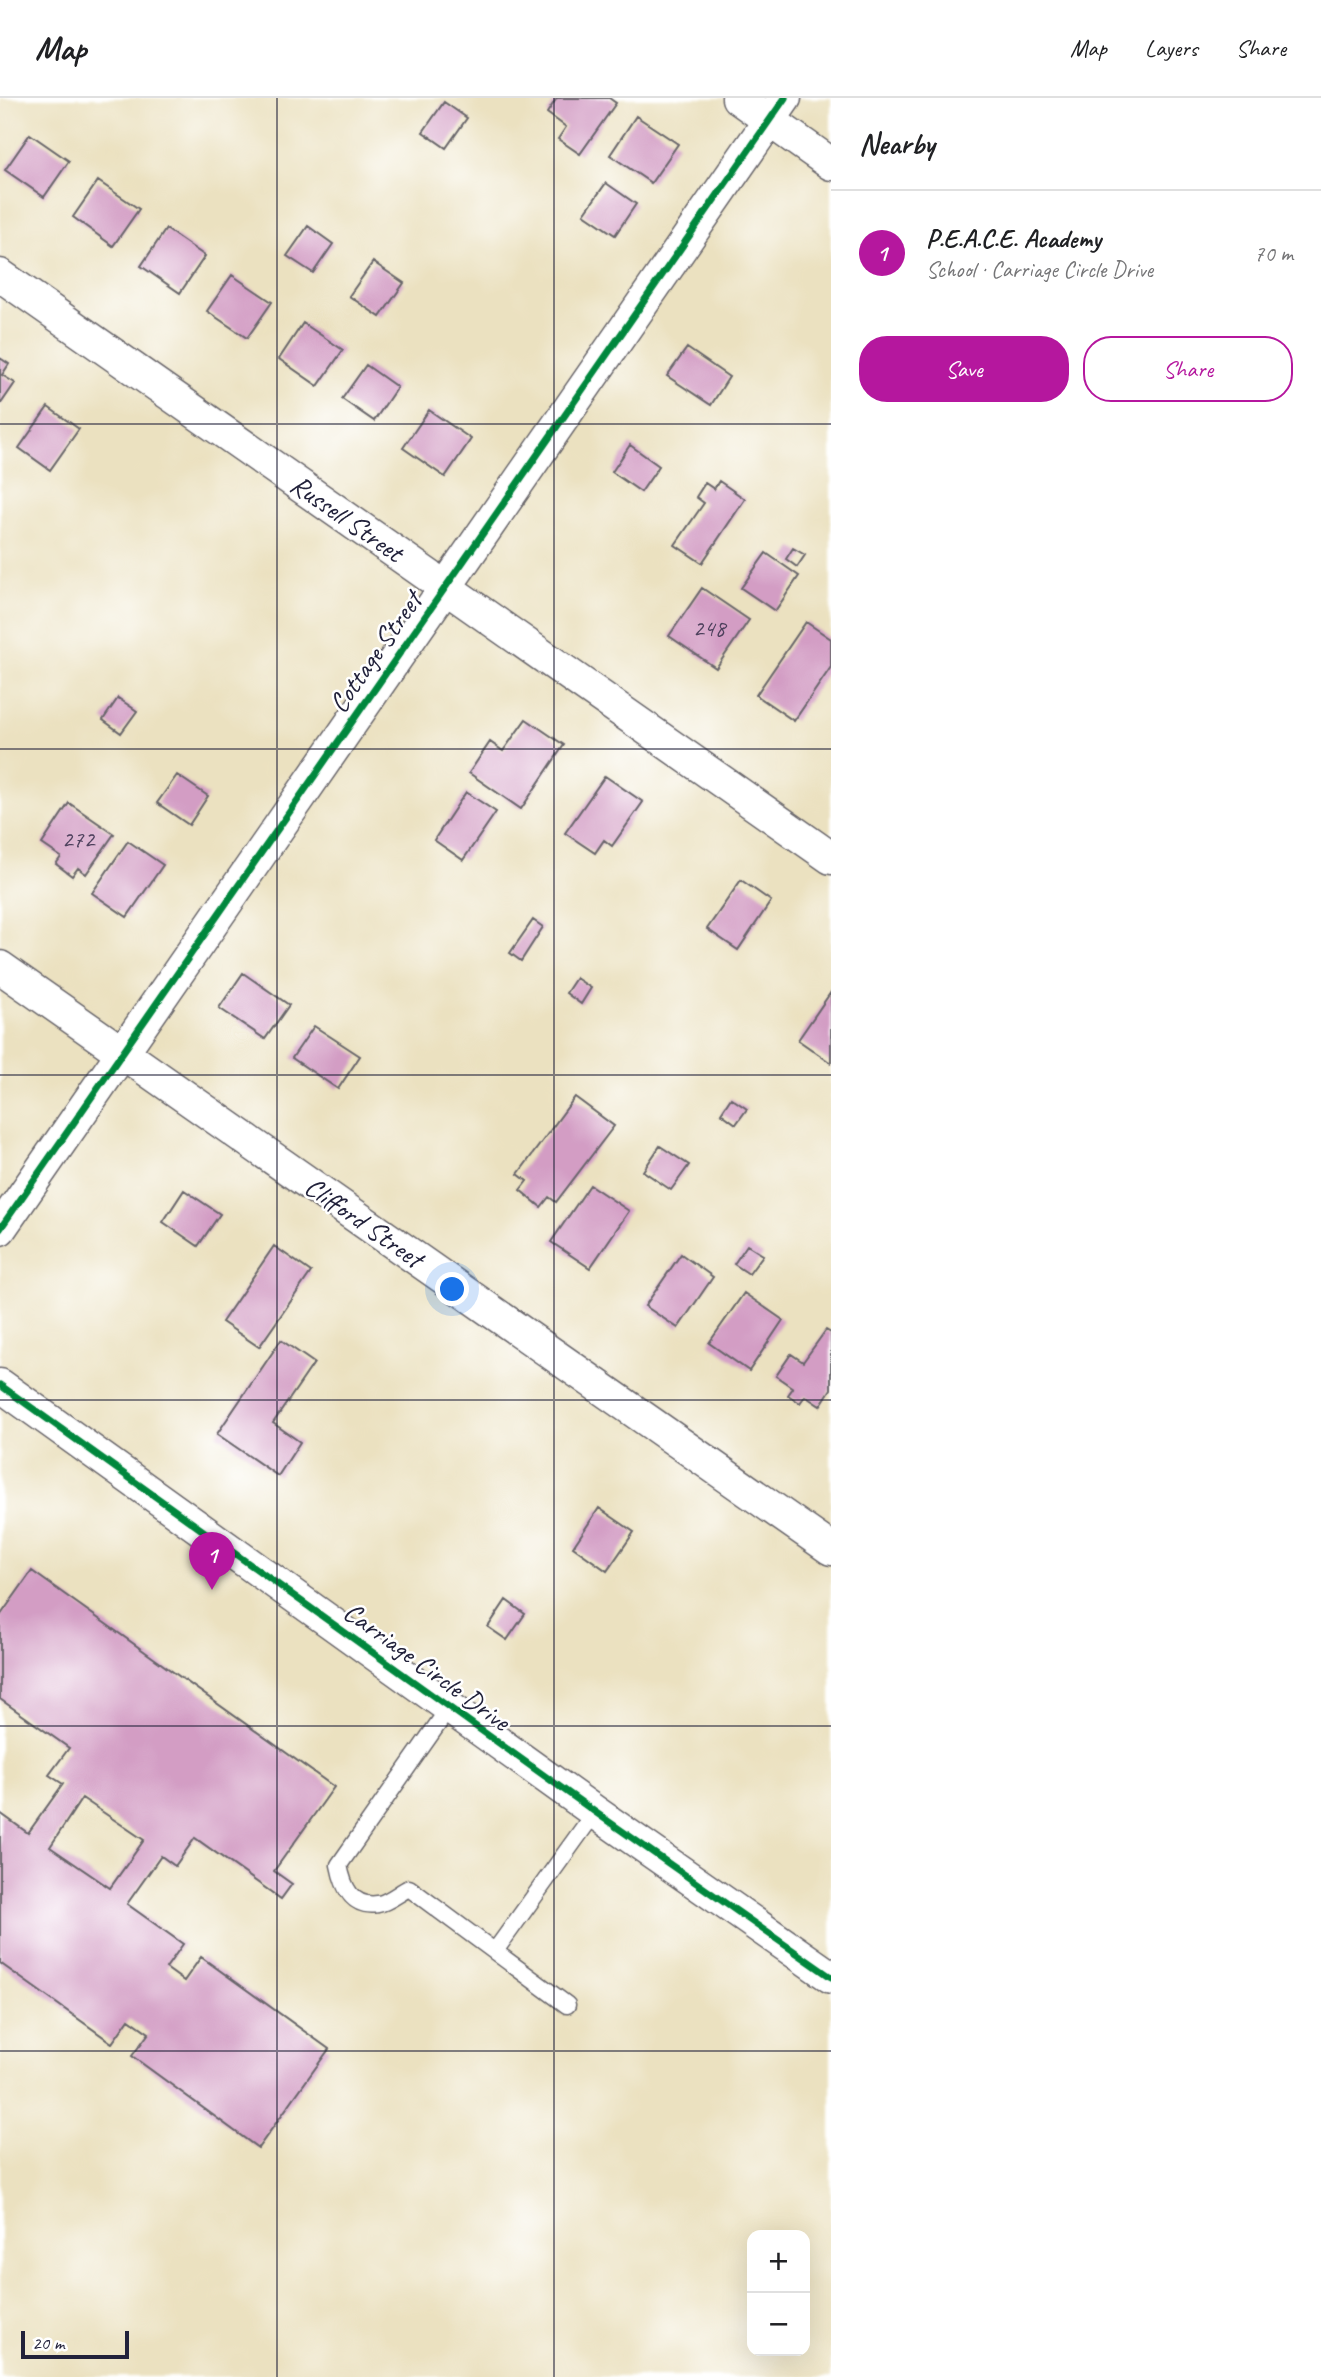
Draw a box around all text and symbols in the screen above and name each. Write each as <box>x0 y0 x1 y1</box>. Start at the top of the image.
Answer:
text: Map <box>35 27 86 69</box>
text: Map <box>1070 33 1107 63</box>
text: Layers <box>1145 33 1198 63</box>
text: Share <box>1236 33 1286 63</box>
text: Nearby <box>859 125 935 163</box>
text: P.E.A.C.E. Academy <box>926 222 1101 255</box>
text: 1 <box>877 239 887 268</box>
text: 70 m <box>1254 239 1293 268</box>
text: School · Carriage Circle Drive <box>926 255 1153 284</box>
button: Save <box>859 336 1069 402</box>
button: Share <box>1083 336 1293 402</box>
street label: Russell Street <box>284 467 412 571</box>
street label: Cottage Street <box>321 582 432 719</box>
house number: 248 <box>693 613 727 643</box>
house number: 272 <box>62 824 96 854</box>
street label: Clifford Street <box>298 1169 433 1277</box>
your location <box>435 1272 469 1306</box>
pin: 1 <box>189 1532 235 1590</box>
street label: Carriage Circle Drive <box>337 1594 519 1739</box>
map controls <box>747 2230 810 2356</box>
button: + <box>747 2230 810 2293</box>
button: − <box>747 2293 810 2356</box>
scale bar <box>21 2328 130 2360</box>
text: 20 m <box>32 2331 64 2355</box>

